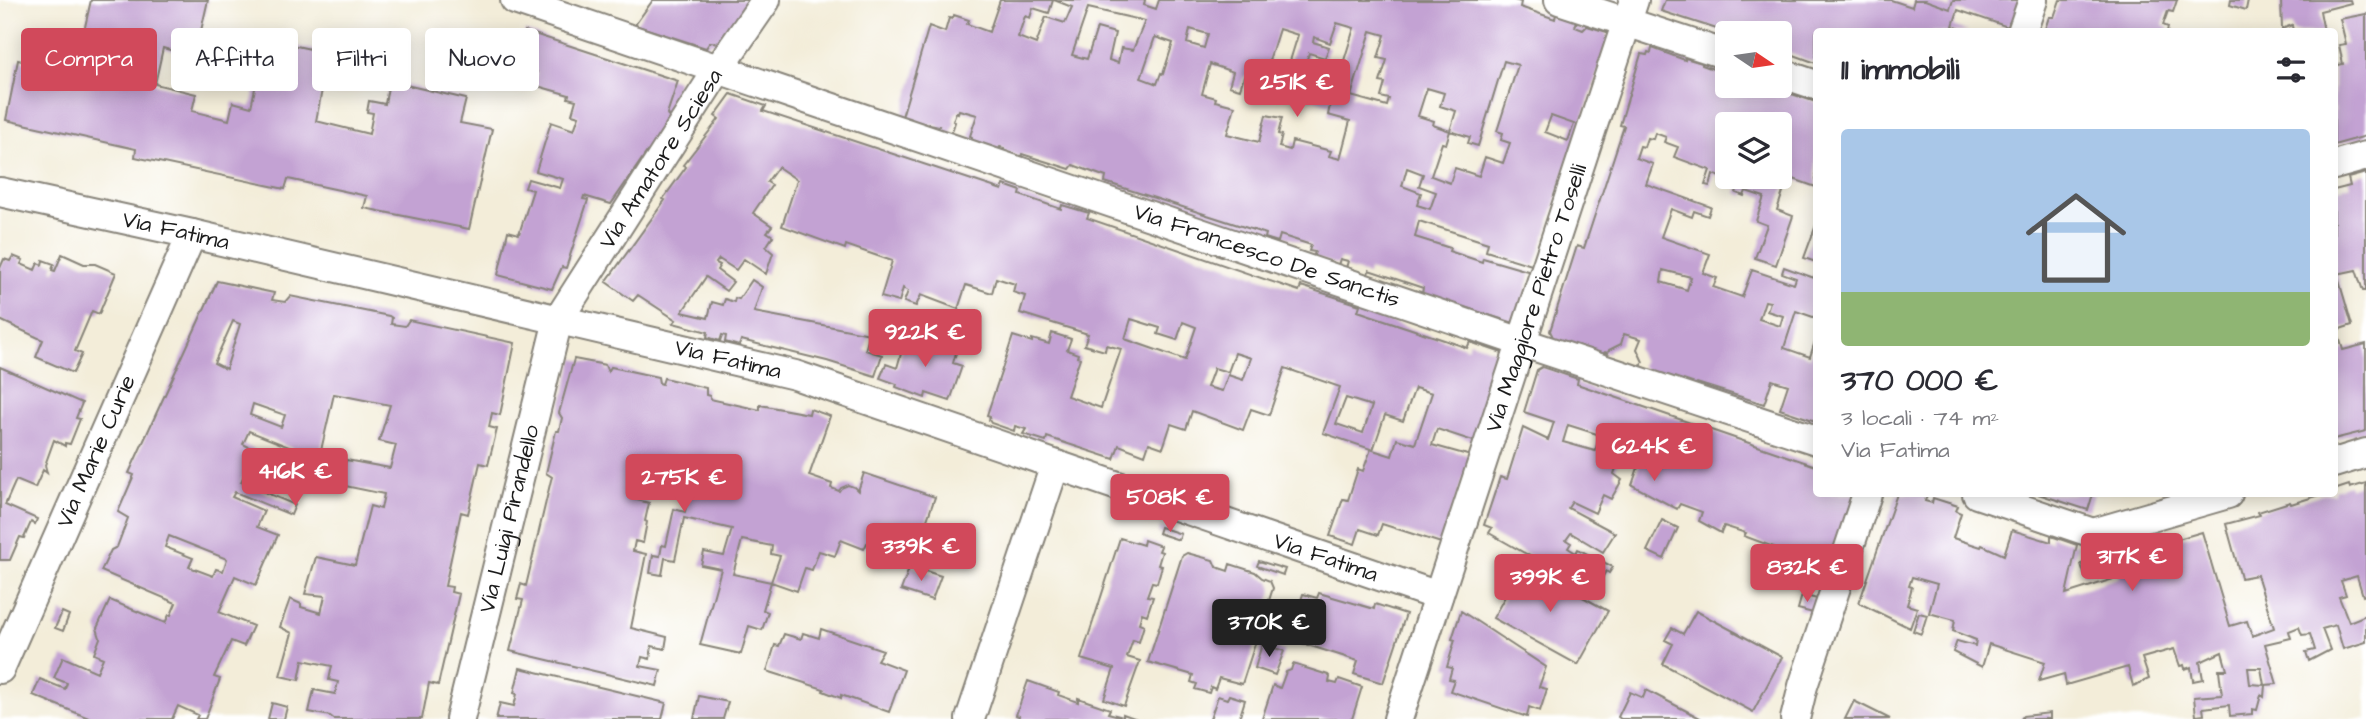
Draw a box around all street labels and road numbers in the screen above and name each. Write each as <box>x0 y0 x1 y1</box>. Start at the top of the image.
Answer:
street label: Via Amatore Sciesa <box>591 62 731 255</box>
street label: Via Maggiore Pietro Toselli <box>1477 159 1595 437</box>
street label: Via Francesco De Sanctis <box>1129 195 1404 316</box>
street label: Via Fatima <box>119 203 233 258</box>
street label: Via Fatima <box>671 331 785 387</box>
street label: Via Marie Curie <box>48 370 144 533</box>
street label: Via Luigi Pirandello <box>471 421 548 616</box>
street label: Via Fatima <box>1269 525 1383 590</box>

